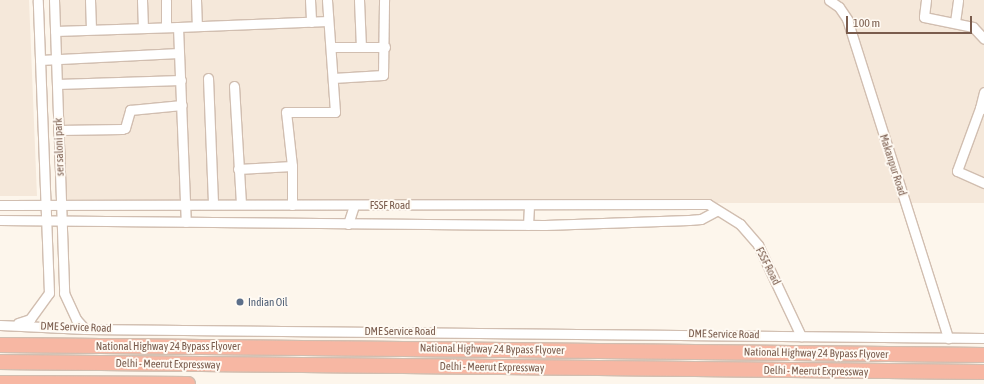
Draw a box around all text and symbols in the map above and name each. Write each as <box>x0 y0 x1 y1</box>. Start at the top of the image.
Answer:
scale bar <box>848 8 974 34</box>
text: 100 m <box>853 16 880 30</box>
street label: ser saloni park <box>51 118 67 176</box>
street label: Makanpur Road <box>877 133 909 197</box>
street label: FSSF Road <box>370 198 410 212</box>
street label: FSSF Road <box>753 245 783 287</box>
place label: Indian Oil <box>248 295 288 309</box>
marker: Indian Oil <box>235 297 245 307</box>
street label: DME Service Road <box>40 319 112 335</box>
street label: DME Service Road <box>364 324 436 338</box>
street label: DME Service Road <box>688 327 760 341</box>
street label: National Highway 24 Bypass Flyover <box>96 339 240 353</box>
street label: National Highway 24 Bypass Flyover <box>420 341 564 357</box>
street label: National Highway 24 Bypass Flyover <box>744 345 888 361</box>
street label: Delhi - Meerut Expressway <box>116 356 220 372</box>
street label: Delhi - Meerut Expressway <box>440 359 544 375</box>
street label: Delhi - Meerut Expressway <box>764 363 868 379</box>

